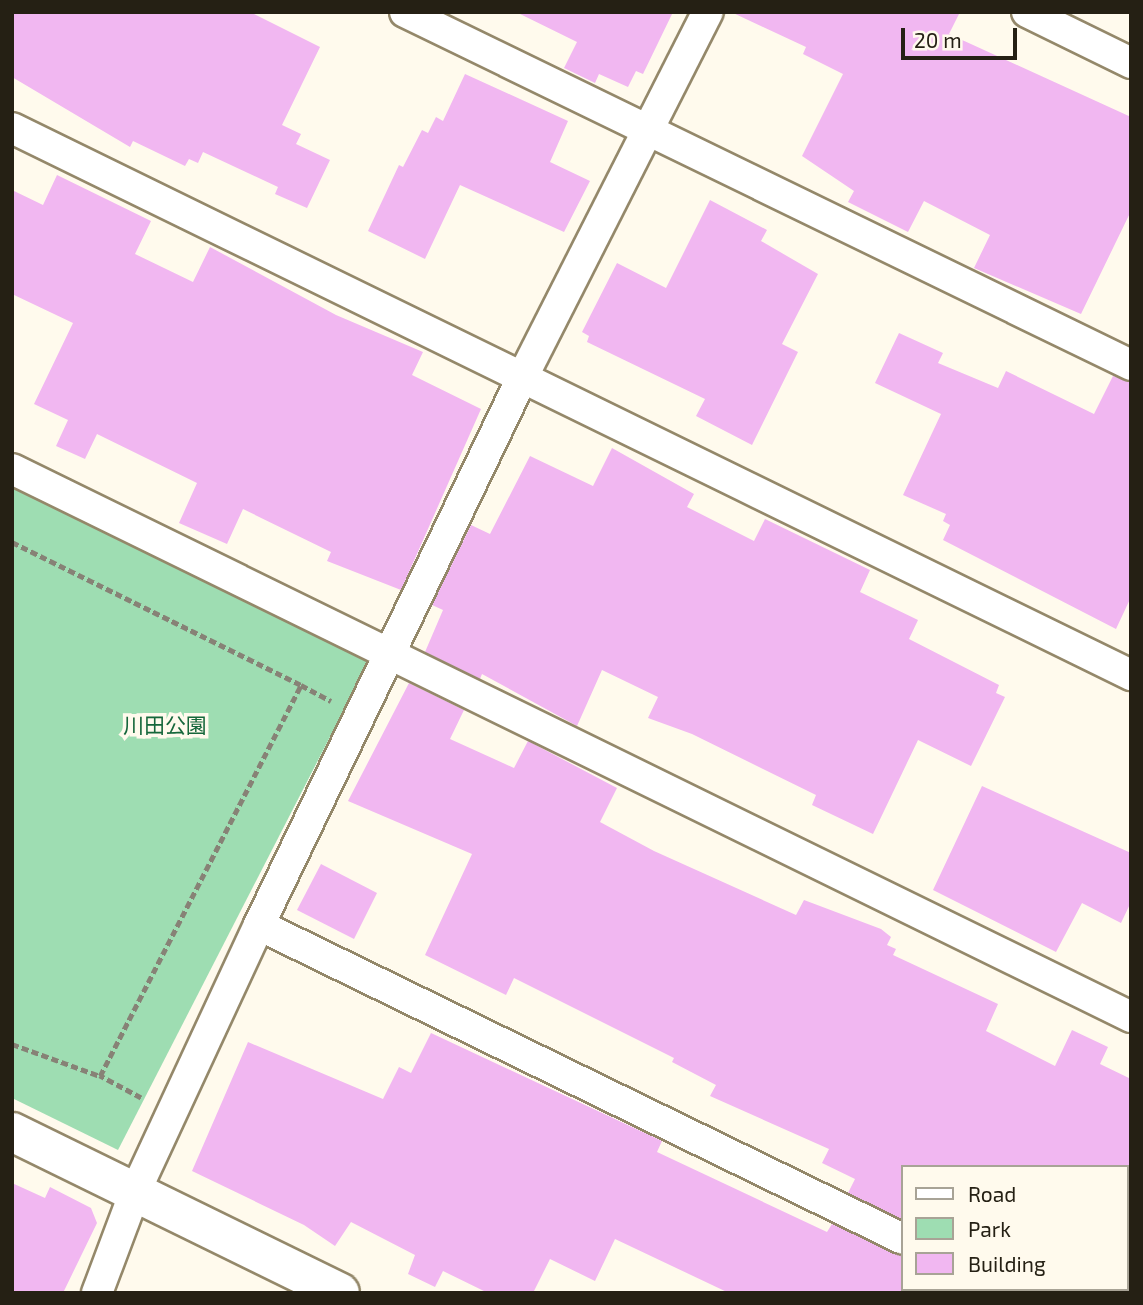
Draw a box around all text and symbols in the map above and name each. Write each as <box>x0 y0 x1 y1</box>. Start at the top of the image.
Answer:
scale bar <box>905 14 1020 58</box>
text: 20 m <box>914 27 962 52</box>
park label: 川田公園 <box>123 712 207 738</box>
legend <box>902 1165 1129 1291</box>
text: Road <box>968 1181 1016 1206</box>
text: Park <box>968 1216 1011 1241</box>
text: Building <box>968 1251 1046 1276</box>

